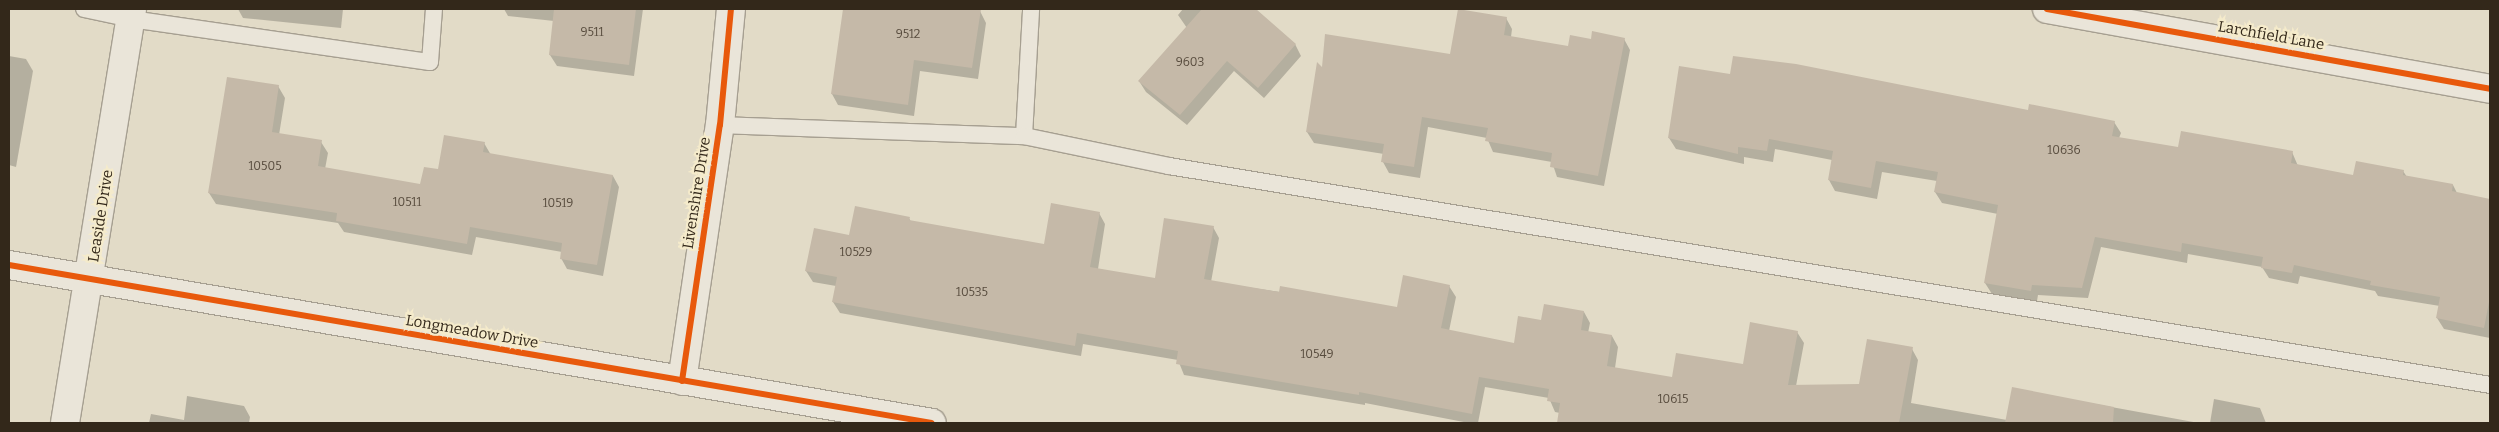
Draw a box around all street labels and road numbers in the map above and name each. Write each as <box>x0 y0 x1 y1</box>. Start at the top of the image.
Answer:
street label: Larchfield Lane <box>2216 18 2326 54</box>
street label: Livenshire Drive <box>679 136 715 250</box>
street label: Leaside Drive <box>85 169 117 263</box>
street label: Longmeadow Drive <box>404 311 540 353</box>

